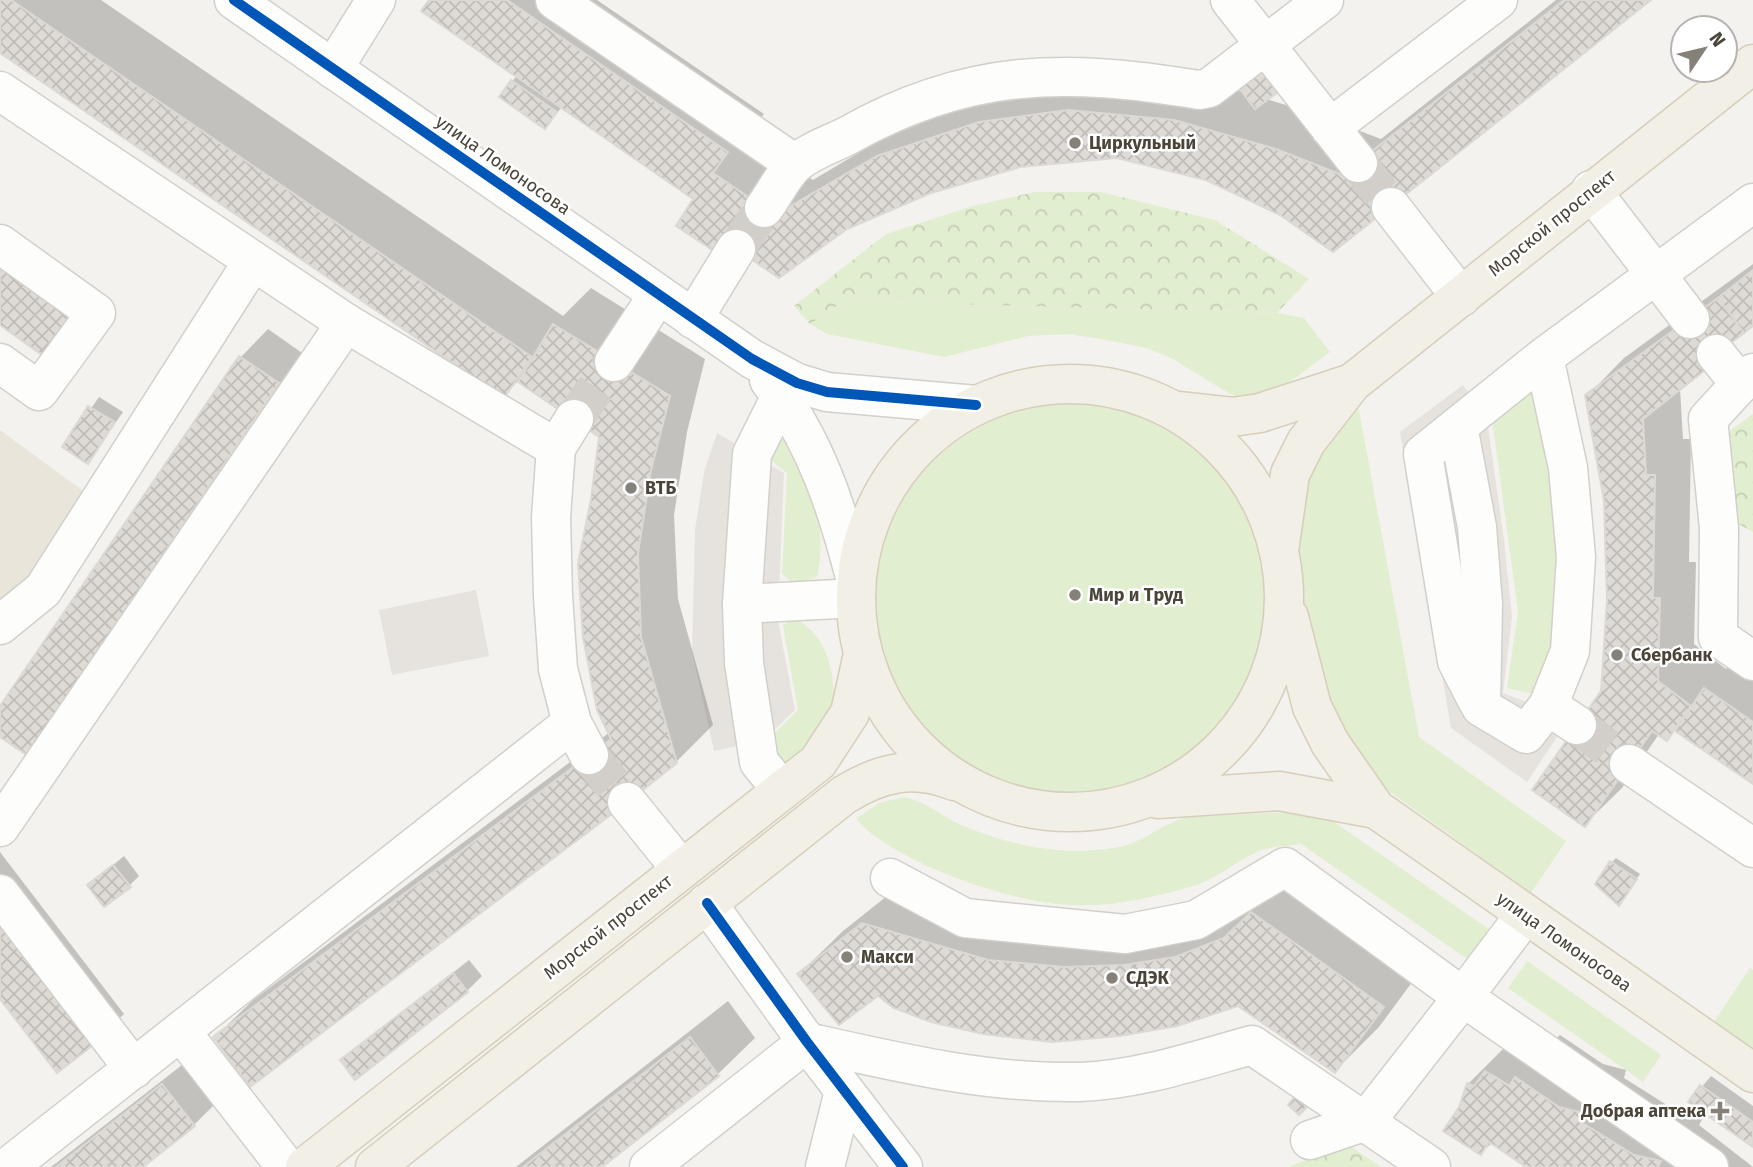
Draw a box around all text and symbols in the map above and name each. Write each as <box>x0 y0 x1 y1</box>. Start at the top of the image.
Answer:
north arrow <box>1669 14 1739 84</box>
text: N <box>1704 28 1731 51</box>
street label: улица Ломоносова <box>431 110 575 220</box>
place label: Циркульный <box>1089 132 1196 154</box>
marker: Циркульный <box>1067 135 1083 151</box>
street label: Морской проспект <box>1484 164 1621 281</box>
place label: ВТБ <box>645 477 676 499</box>
marker: ВТБ <box>623 480 639 496</box>
place label: Мир и Труд <box>1089 584 1183 606</box>
marker: Мир и Труд <box>1067 587 1083 603</box>
place label: Сбербанк <box>1631 644 1713 666</box>
marker: Сбербанк <box>1609 647 1625 663</box>
street label: Морской проспект <box>539 869 677 984</box>
street label: улица Ломоносова <box>1492 887 1636 997</box>
place label: Макси <box>861 946 914 968</box>
marker: Макси <box>839 949 855 965</box>
place label: СДЭК <box>1126 967 1169 989</box>
marker: СДЭК <box>1104 970 1120 986</box>
place label: Добрая аптека <box>1580 1100 1706 1122</box>
marker: Добрая аптека <box>1712 1103 1728 1119</box>

